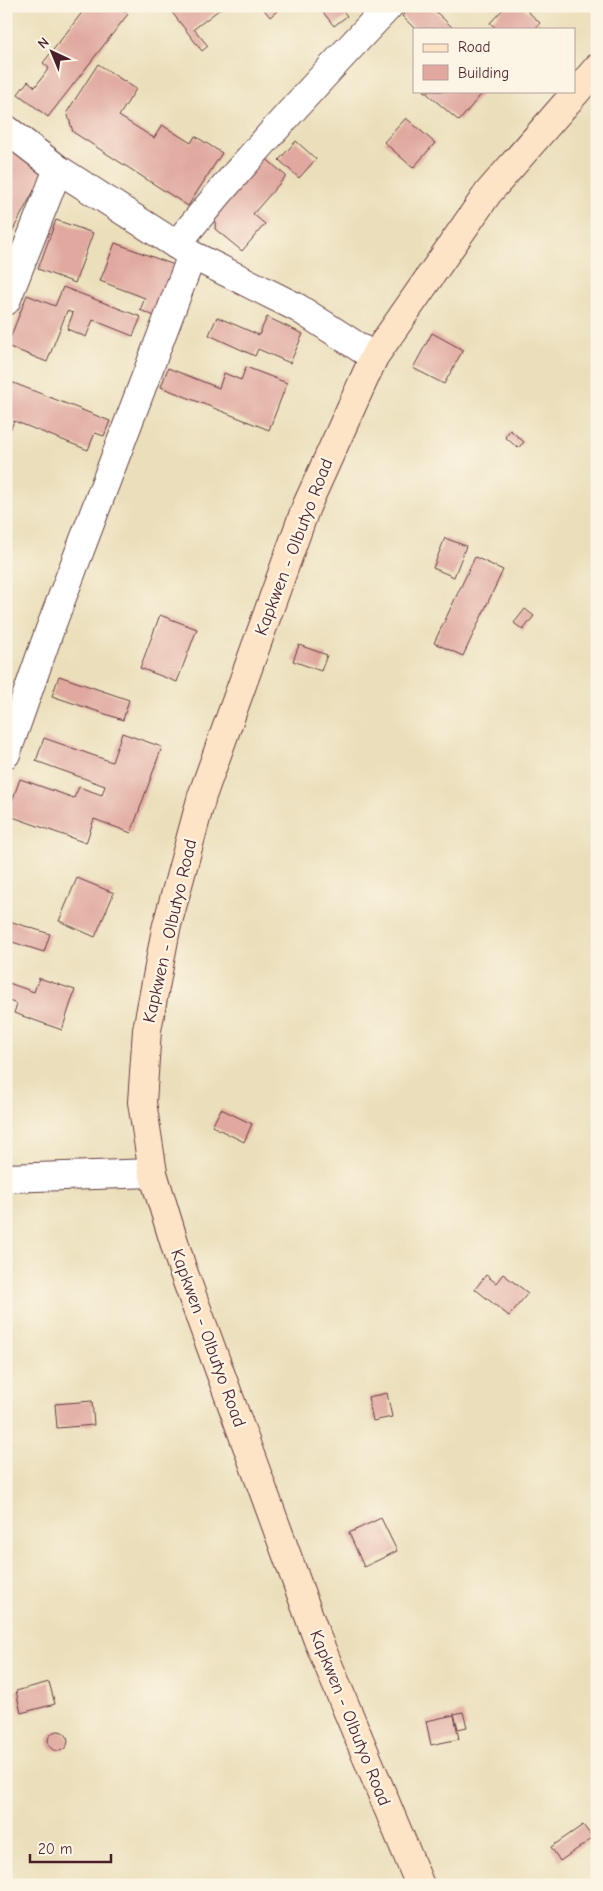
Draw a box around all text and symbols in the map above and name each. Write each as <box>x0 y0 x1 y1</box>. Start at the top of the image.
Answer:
north arrow <box>28 28 78 78</box>
legend <box>413 28 576 92</box>
text: N <box>34 34 53 52</box>
text: Road <box>458 38 490 56</box>
text: Building <box>458 64 509 82</box>
street label: Kapkwen - Olbutyo Road <box>251 455 337 639</box>
street label: Kapkwen - Olbutyo Road <box>139 837 201 1025</box>
street label: Kapkwen - Olbutyo Road <box>166 1246 250 1430</box>
street label: Kapkwen - Olbutyo Road <box>305 1627 395 1809</box>
scale bar <box>30 1831 111 1863</box>
text: 20 m <box>38 1840 72 1858</box>

